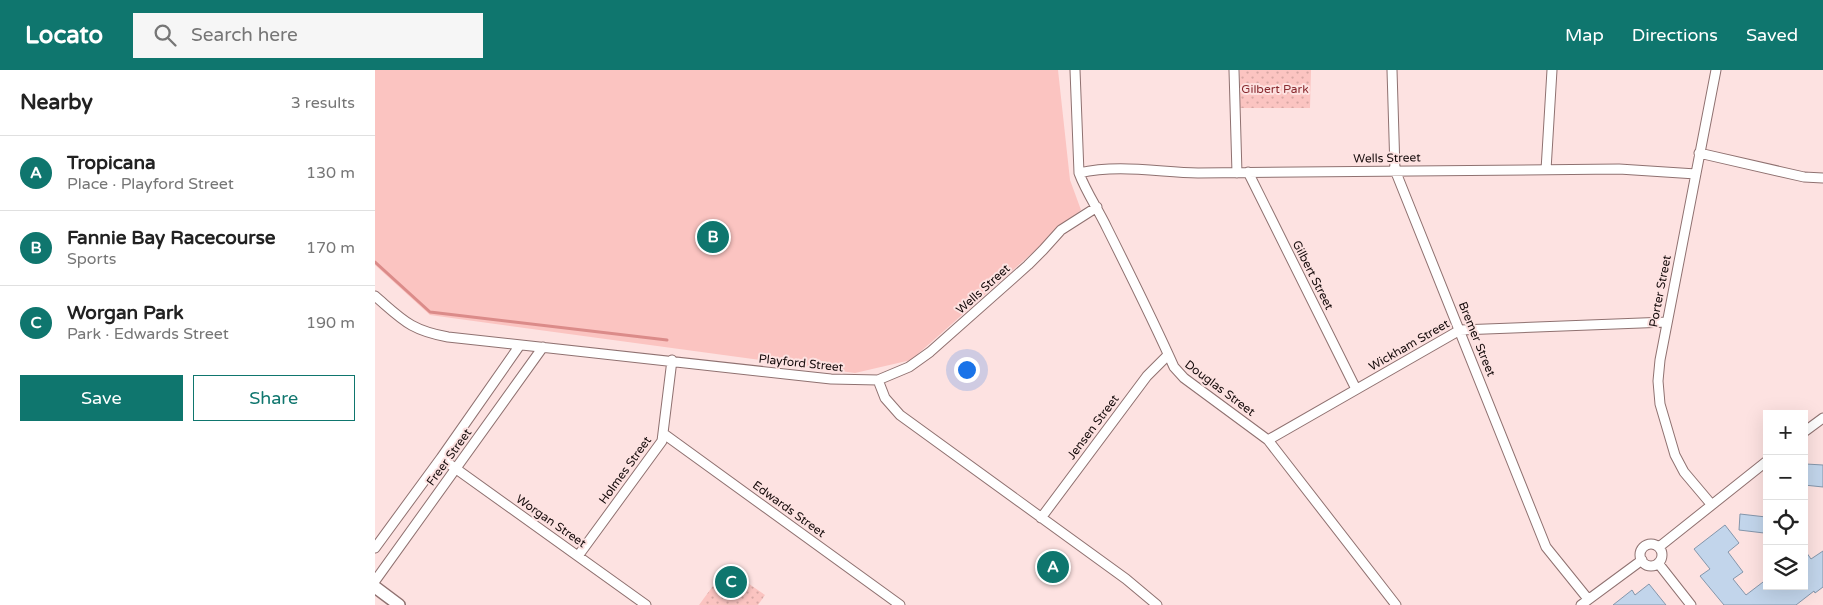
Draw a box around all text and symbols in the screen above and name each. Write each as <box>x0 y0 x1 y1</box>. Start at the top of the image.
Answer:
search box <box>133 13 483 58</box>
text: Locato <box>25 21 103 50</box>
icon: search <box>151 21 179 49</box>
text: Search here <box>191 24 298 46</box>
text: Map <box>1565 24 1604 46</box>
text: Directions <box>1632 24 1718 46</box>
text: Saved <box>1746 24 1798 46</box>
park label: Gilbert Park <box>1241 82 1309 96</box>
text: Nearby <box>20 90 93 115</box>
text: 3 results <box>291 93 355 113</box>
street label: Wells Street <box>1353 150 1421 166</box>
text: Tropicana <box>67 152 156 174</box>
text: A <box>30 163 42 183</box>
text: 130 m <box>306 163 355 183</box>
text: Place · Playford Street <box>67 174 234 194</box>
pin: B <box>697 218 729 256</box>
text: Fannie Bay Racecourse <box>67 227 276 249</box>
text: B <box>30 238 42 258</box>
text: 170 m <box>306 238 355 258</box>
street label: Gilbert Street <box>1290 238 1337 312</box>
text: Sports <box>67 249 116 269</box>
street label: Porter Street <box>1646 253 1674 328</box>
street label: Wells Street <box>953 261 1013 317</box>
street label: Bremer Street <box>1456 300 1498 379</box>
text: Worgan Park <box>67 302 184 324</box>
text: C <box>30 313 42 333</box>
text: 190 m <box>306 313 355 333</box>
street label: Wickham Street <box>1366 316 1452 374</box>
text: Park · Edwards Street <box>67 324 229 344</box>
street label: Playford Street <box>758 352 844 374</box>
your location <box>954 357 980 383</box>
street label: Douglas Street <box>1182 357 1258 419</box>
button: Save <box>20 375 183 421</box>
button: Share <box>193 375 355 421</box>
street label: Jensen Street <box>1064 392 1122 462</box>
map controls <box>1763 410 1808 590</box>
button: + <box>1763 410 1808 455</box>
street label: Freer Street <box>424 425 475 488</box>
street label: Holmes Street <box>596 433 654 507</box>
button: − <box>1763 455 1808 500</box>
street label: Edwards Street <box>750 478 828 540</box>
street label: Worgan Street <box>513 492 589 551</box>
button: locate <box>1763 500 1808 545</box>
button: layers <box>1763 545 1808 590</box>
pin: A <box>1037 548 1069 586</box>
pin: C <box>715 563 747 601</box>

